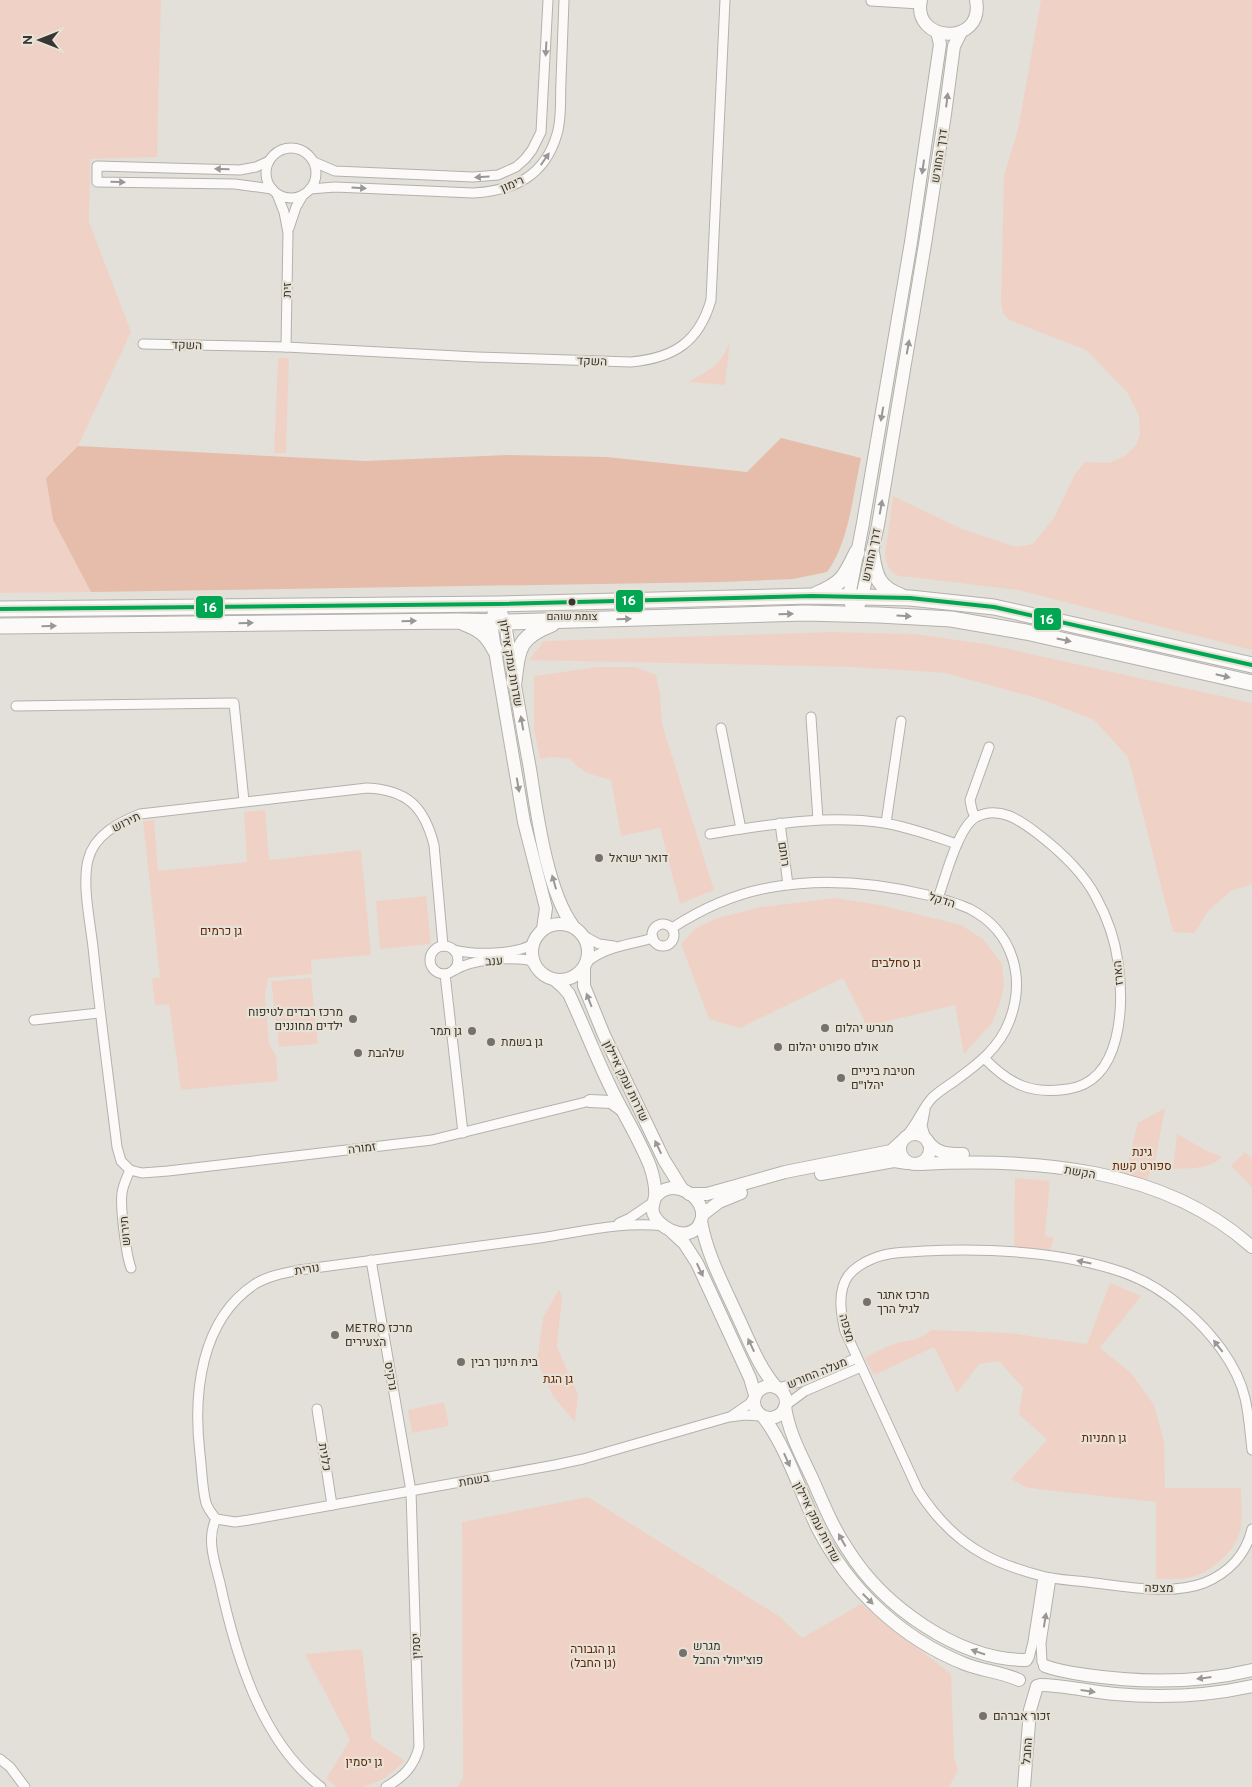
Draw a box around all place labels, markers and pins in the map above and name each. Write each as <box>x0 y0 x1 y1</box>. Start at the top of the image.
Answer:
marker: צומת שוהם <box>567 597 577 607</box>
place label: צומת שוהם <box>546 610 598 624</box>
place label: דואר ישראל <box>609 851 668 867</box>
marker: דואר ישראל <box>593 852 605 864</box>
place label: מרכז רבדים לטיפוח ילדים מחוננים <box>248 1005 343 1035</box>
marker: מרכז רבדים לטיפוח ילדים מחוננים <box>347 1013 359 1025</box>
place label: מגרש יהלום <box>835 1021 894 1037</box>
marker: מגרש יהלום <box>819 1022 831 1034</box>
place label: גן תמר <box>430 1024 462 1040</box>
marker: גן תמר <box>466 1025 478 1037</box>
place label: גן בשמת <box>501 1035 543 1051</box>
marker: גן בשמת <box>485 1036 497 1048</box>
place label: אולם ספורט יהלום <box>788 1040 879 1056</box>
marker: אולם ספורט יהלום <box>772 1041 784 1053</box>
place label: שלהבת <box>368 1046 405 1062</box>
marker: שלהבת <box>352 1047 364 1059</box>
place label: חטיבת ביניים יהלו"ם <box>851 1064 915 1094</box>
marker: חטיבת ביניים יהלו"ם <box>835 1072 847 1084</box>
place label: מרכז אתגר לגיל הרך <box>877 1288 930 1318</box>
marker: מרכז אתגר לגיל הרך <box>861 1296 873 1308</box>
place label: METRO מרכז הצעירים <box>345 1321 413 1351</box>
marker: METRO מרכז הצעירים <box>329 1329 341 1341</box>
place label: בית חינוך רבין <box>471 1355 539 1371</box>
marker: בית חינוך רבין <box>455 1356 467 1368</box>
place label: מגרש פוצ'יוולי החבל <box>693 1639 763 1669</box>
marker: מגרש פוצ'יוולי החבל <box>677 1647 689 1659</box>
place label: זכור אברהם <box>993 1709 1051 1725</box>
marker: זכור אברהם <box>977 1710 989 1722</box>

